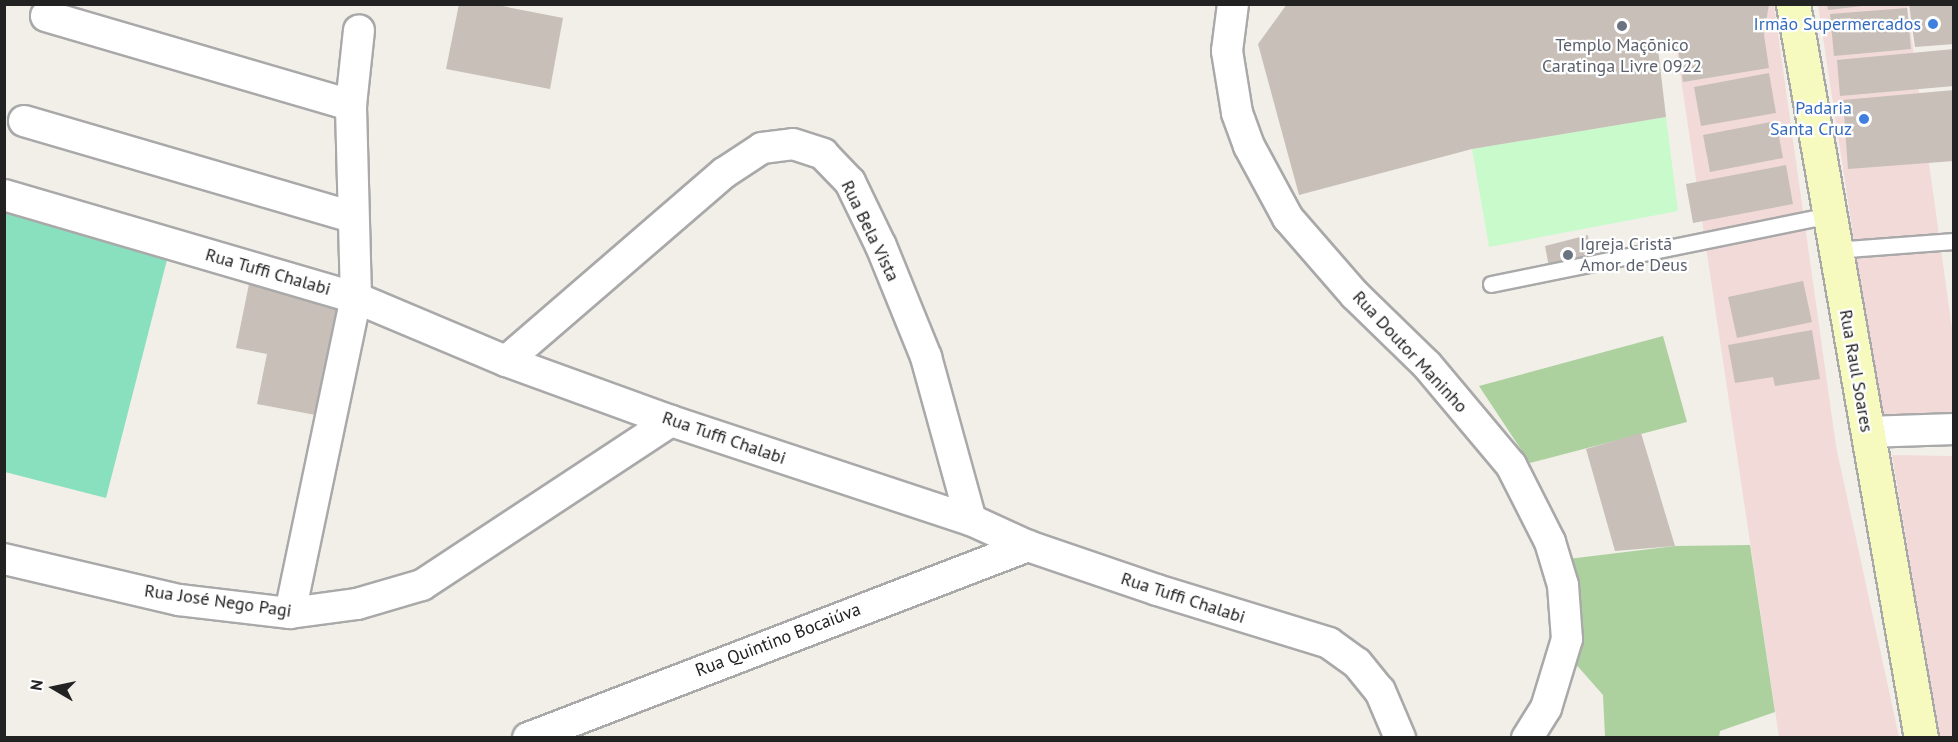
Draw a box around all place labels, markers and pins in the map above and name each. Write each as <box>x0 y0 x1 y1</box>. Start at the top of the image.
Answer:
place label: Irmão Supermercados <box>1754 13 1921 35</box>
marker: Irmão Supermercados <box>1926 17 1940 31</box>
marker: Templo Maçõnico Caratinga Livre 0922 <box>1615 19 1629 33</box>
place label: Templo Maçõnico Caratinga Livre 0922 <box>1542 35 1702 78</box>
place label: Padaria Santa Cruz <box>1770 98 1852 140</box>
marker: Padaria Santa Cruz <box>1857 112 1871 126</box>
place label: Igreja Cristã Amor de Deus <box>1580 234 1688 276</box>
marker: Igreja Cristã Amor de Deus <box>1561 248 1575 262</box>

